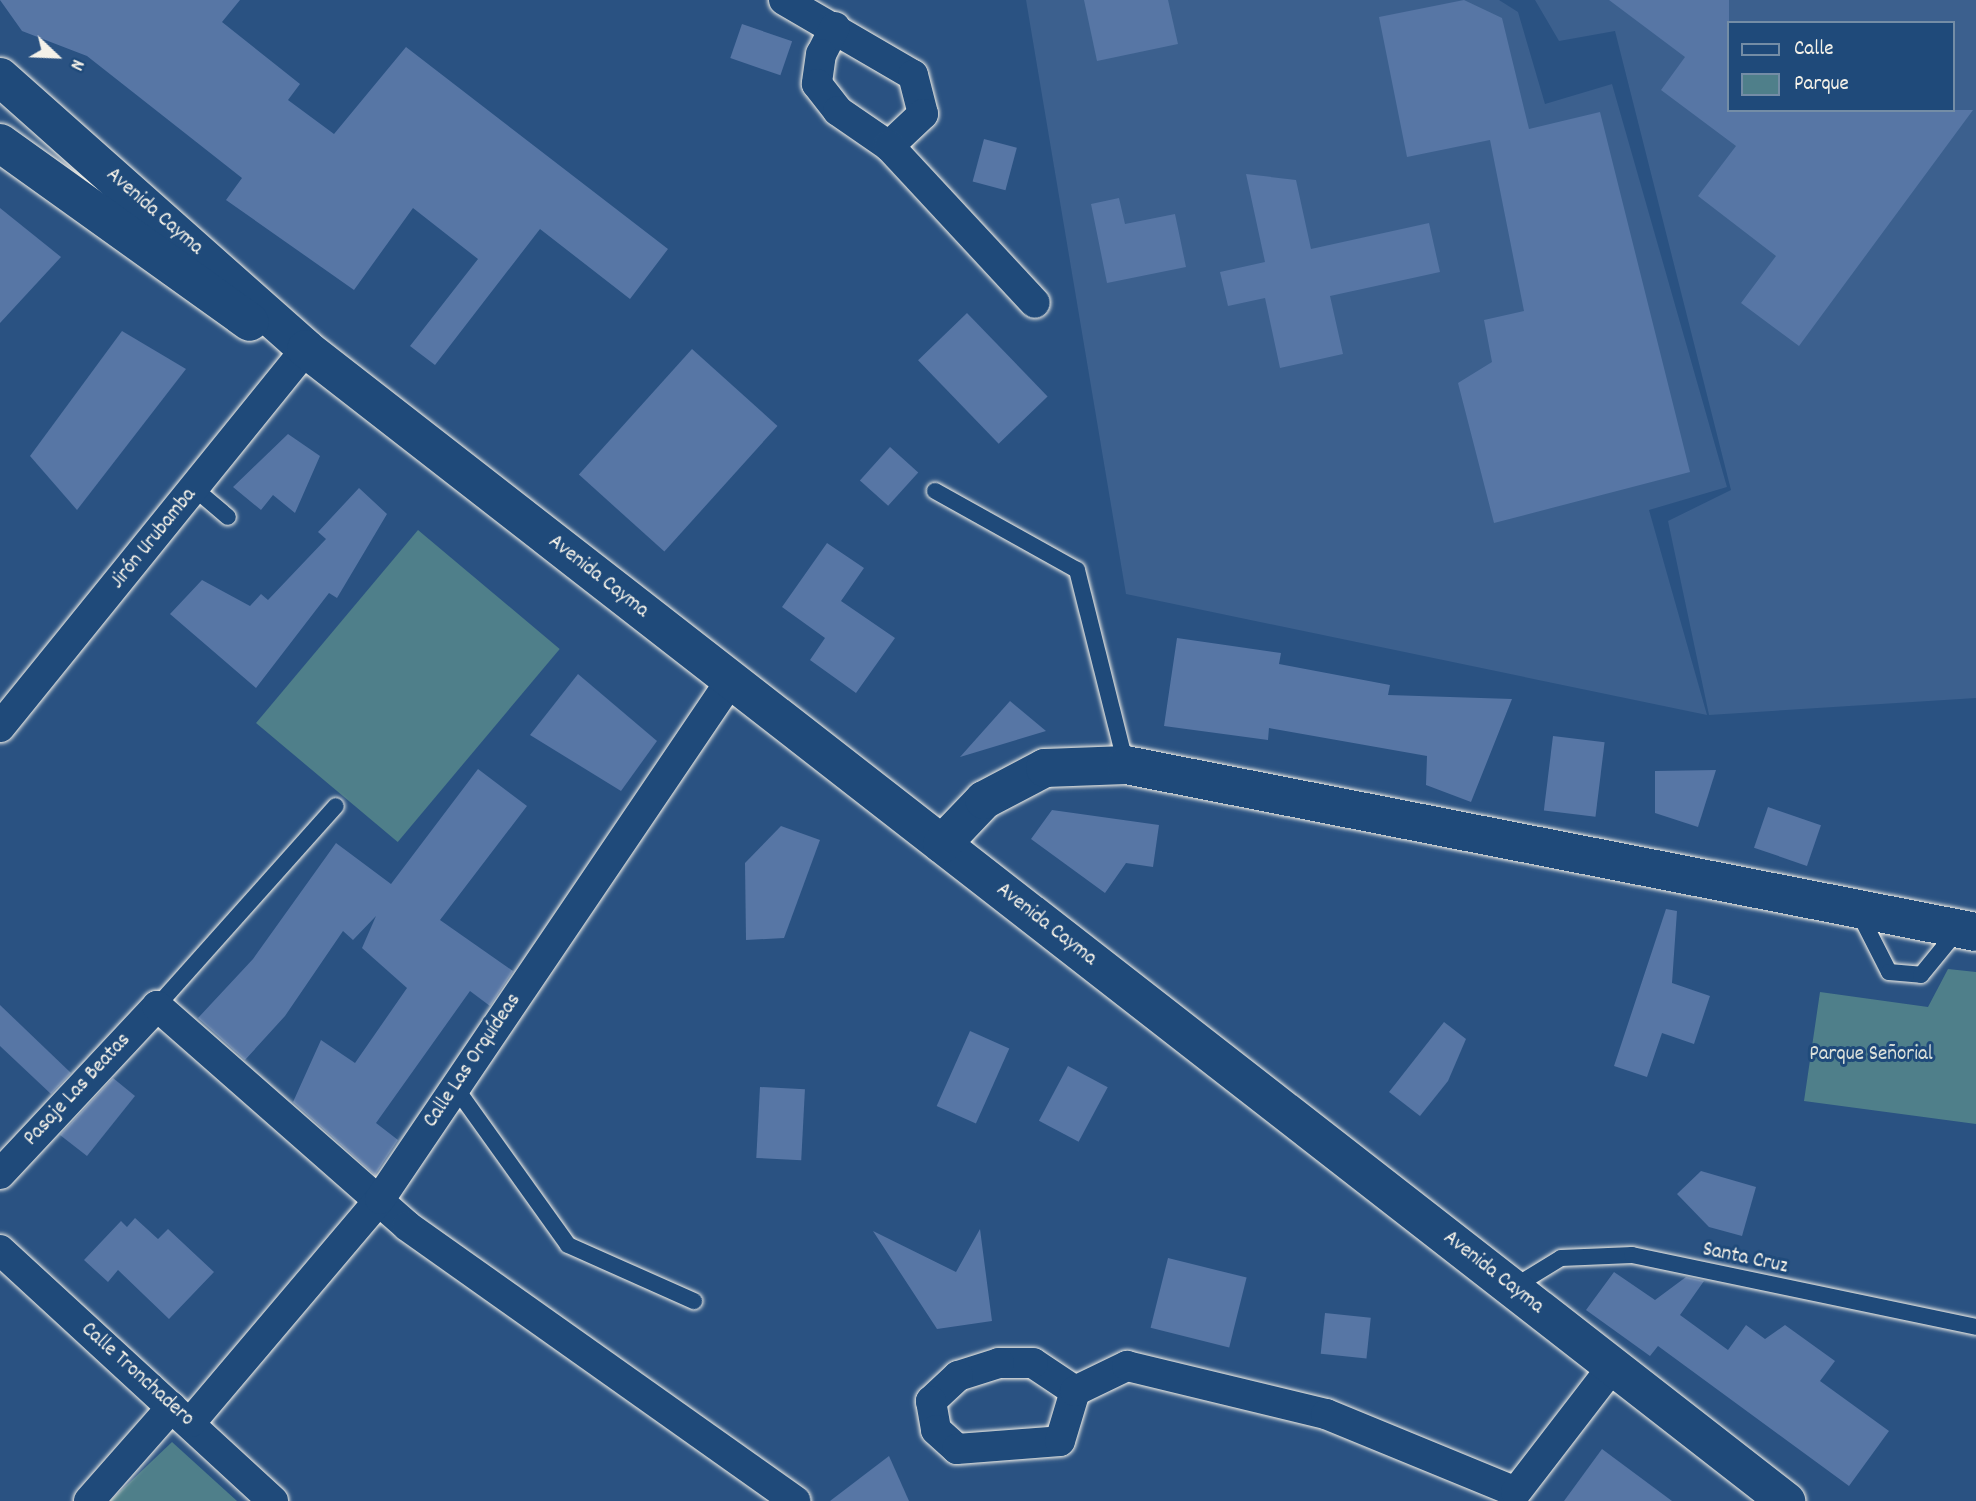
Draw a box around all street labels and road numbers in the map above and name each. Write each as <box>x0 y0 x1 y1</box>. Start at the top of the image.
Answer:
street label: Avenida Cayma <box>100 163 208 261</box>
street label: Jirón Urubamba <box>106 484 202 594</box>
street label: Avenida Cayma <box>543 530 653 624</box>
street label: Avenida Cayma <box>991 878 1101 972</box>
street label: Calle Las Orquídeas <box>419 989 527 1133</box>
street label: Pasaje Las Beatas <box>19 1028 137 1152</box>
street label: Avenida Cayma <box>1438 1226 1548 1320</box>
street label: Santa Cruz <box>1700 1238 1790 1280</box>
street label: Calle Tronchadero <box>75 1318 199 1432</box>

